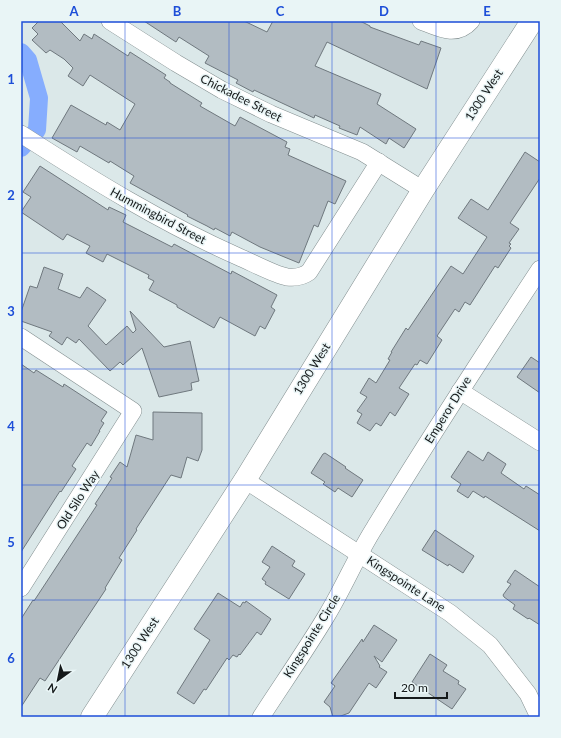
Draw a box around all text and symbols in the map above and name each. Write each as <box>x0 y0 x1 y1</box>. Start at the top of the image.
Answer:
text: A <box>68 3 79 19</box>
text: B <box>173 3 182 19</box>
text: C <box>276 3 285 19</box>
text: D <box>379 3 389 19</box>
text: E <box>483 3 491 19</box>
street label: 1300 West <box>461 66 506 123</box>
text: 1 <box>7 71 15 87</box>
street label: Chickadee Street <box>198 71 285 125</box>
street label: Hummingbird Street <box>108 184 209 247</box>
text: 2 <box>7 187 15 203</box>
text: 3 <box>7 303 15 319</box>
street label: 1300 West <box>290 339 334 397</box>
street label: Emperor Drive <box>421 373 474 446</box>
text: 4 <box>7 418 15 434</box>
street label: Old Silo Way <box>53 467 103 532</box>
text: 5 <box>7 534 15 550</box>
street label: Kingspointe Lane <box>364 553 448 615</box>
street label: Kingspointe Circle <box>280 591 343 680</box>
street label: 1300 West <box>117 614 162 671</box>
text: 6 <box>7 650 15 666</box>
north arrow <box>38 660 78 700</box>
scale bar <box>395 674 447 700</box>
text: 20 m <box>401 680 428 695</box>
text: N <box>45 681 59 697</box>

